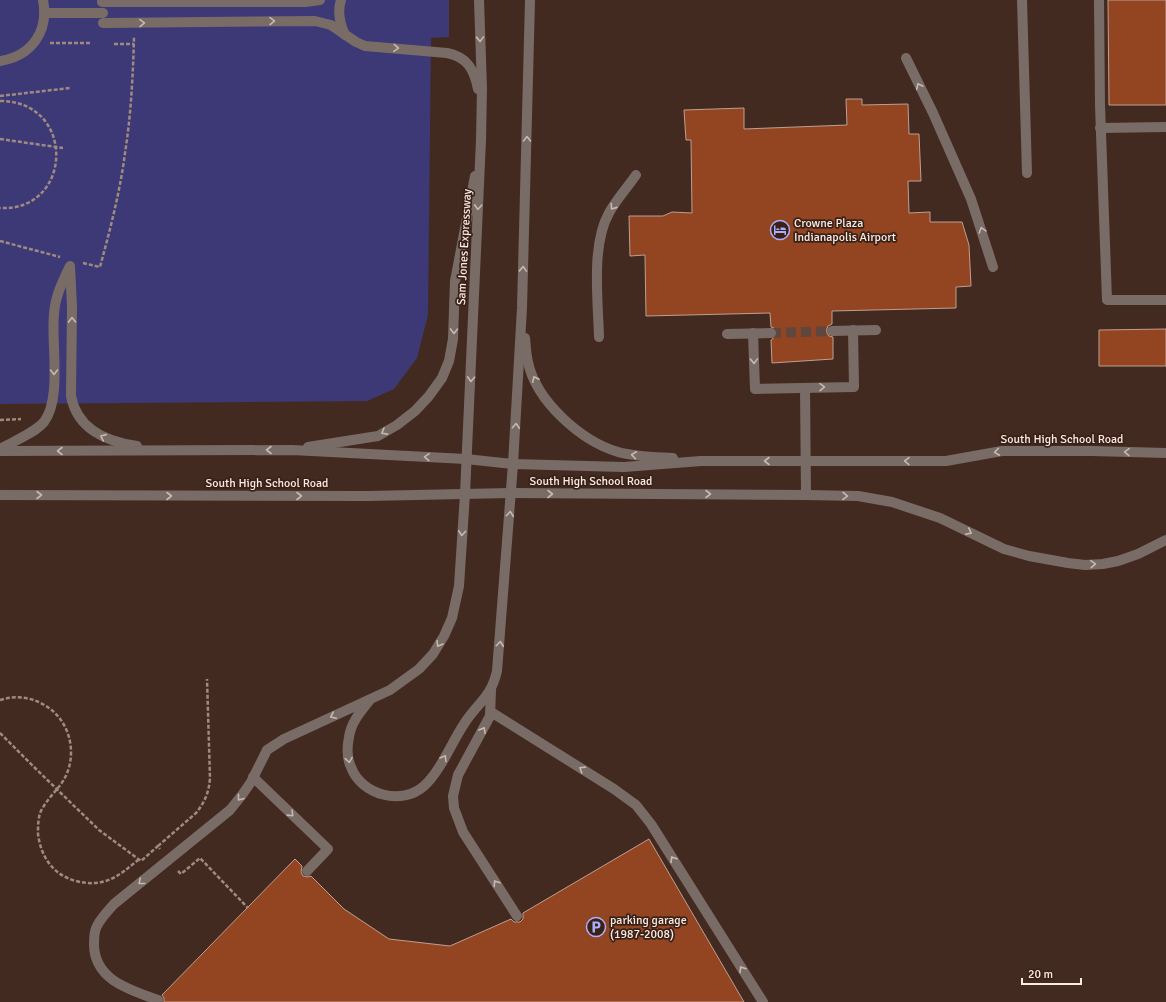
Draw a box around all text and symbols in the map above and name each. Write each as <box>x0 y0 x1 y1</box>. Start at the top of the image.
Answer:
one-way arrow <box>269 17 275 25</box>
one-way arrow <box>139 18 145 27</box>
one-way arrow <box>476 36 485 42</box>
one-way arrow <box>393 44 399 53</box>
one-way arrow <box>917 82 924 90</box>
one-way arrow <box>523 136 531 142</box>
street label: Sam Jones Expressway <box>454 188 475 306</box>
one-way arrow <box>610 203 618 210</box>
one-way arrow <box>474 204 483 210</box>
place label: Crowne Plaza Indianapolis Airport <box>794 216 896 245</box>
hotel icon: Crowne Plaza Indianapolis Airport <box>769 219 791 241</box>
one-way arrow <box>978 227 987 234</box>
one-way arrow <box>519 266 527 272</box>
one-way arrow <box>68 317 76 323</box>
one-way arrow <box>449 328 458 334</box>
one-way arrow <box>750 358 758 364</box>
one-way arrow <box>50 369 58 375</box>
one-way arrow <box>466 376 475 382</box>
one-way arrow <box>532 376 540 384</box>
one-way arrow <box>819 383 825 392</box>
one-way arrow <box>511 423 520 429</box>
one-way arrow <box>380 428 388 435</box>
street label: South High School Road <box>1001 432 1123 447</box>
one-way arrow <box>100 434 108 442</box>
one-way arrow <box>266 446 272 454</box>
one-way arrow <box>57 447 63 455</box>
one-way arrow <box>994 447 1000 456</box>
one-way arrow <box>1124 448 1130 456</box>
one-way arrow <box>631 451 637 460</box>
one-way arrow <box>424 453 430 462</box>
one-way arrow <box>764 457 770 465</box>
one-way arrow <box>904 457 910 465</box>
street label: South High School Road <box>530 474 652 489</box>
street label: South High School Road <box>206 476 328 491</box>
one-way arrow <box>547 490 553 498</box>
one-way arrow <box>705 490 711 498</box>
one-way arrow <box>36 491 42 499</box>
one-way arrow <box>166 492 172 500</box>
one-way arrow <box>296 492 302 500</box>
one-way arrow <box>842 492 848 500</box>
one-way arrow <box>505 511 514 517</box>
one-way arrow <box>964 527 972 535</box>
one-way arrow <box>458 530 467 536</box>
one-way arrow <box>1090 560 1096 569</box>
one-way arrow <box>436 640 444 647</box>
one-way arrow <box>495 641 504 647</box>
one-way arrow <box>330 711 338 719</box>
one-way arrow <box>478 727 486 734</box>
one-way arrow <box>439 755 446 762</box>
one-way arrow <box>344 757 353 763</box>
one-way arrow <box>580 767 587 774</box>
one-way arrow <box>238 793 245 800</box>
one-way arrow <box>286 809 294 816</box>
one-way arrow <box>671 856 678 863</box>
one-way arrow <box>139 877 146 884</box>
one-way arrow <box>493 880 501 887</box>
place label: parking garage (1987-2008) <box>610 913 687 942</box>
parking icon: parking garage (1987-2008) <box>585 916 607 938</box>
scale bar <box>1022 960 1081 986</box>
one-way arrow <box>739 966 747 973</box>
text: 20 m <box>1028 967 1053 982</box>

